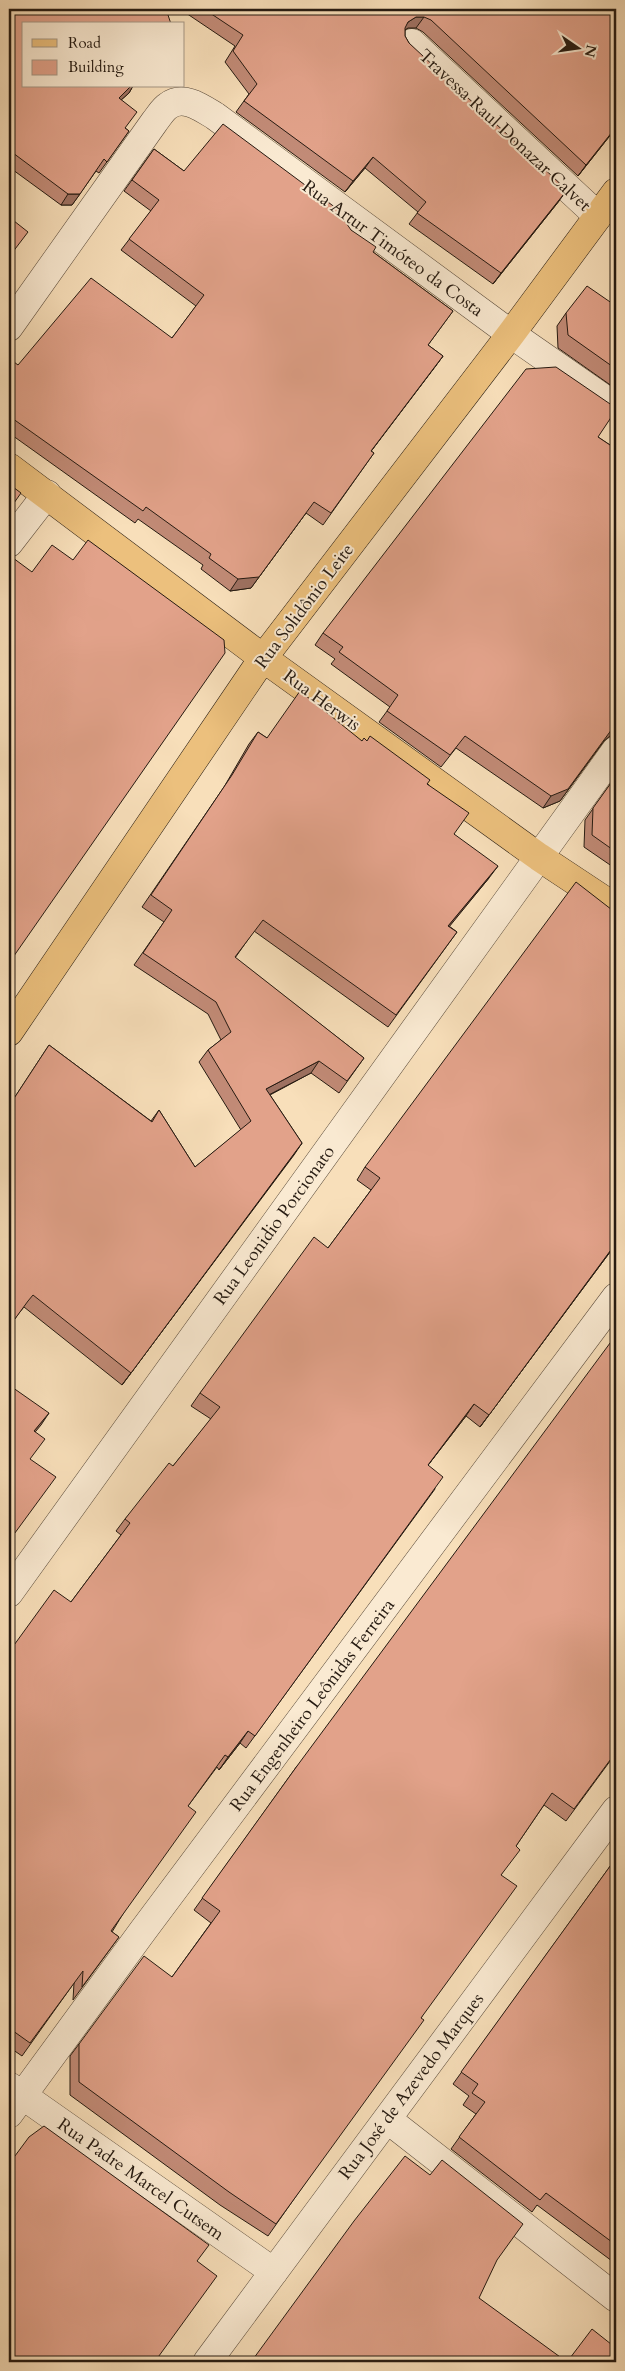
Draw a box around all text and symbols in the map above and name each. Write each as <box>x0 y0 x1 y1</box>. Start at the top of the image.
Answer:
legend <box>22 22 185 88</box>
north arrow <box>552 22 602 72</box>
text: Road <box>68 33 101 53</box>
text: N <box>580 43 601 59</box>
street label: Travessa Raul Donazar Calvet <box>413 44 597 217</box>
text: Building <box>68 57 124 77</box>
street label: Rua Artur Timóteo da Costa <box>297 174 488 323</box>
street label: Rua Solidônio Leite <box>249 539 360 674</box>
street label: Rua Herwis <box>278 664 366 737</box>
street label: Rua Leonidio Porcionato <box>208 1140 341 1310</box>
street label: Rua Engenheiro Leônidas Ferreira <box>224 1594 401 1817</box>
street label: Rua José de Azevedo Marques <box>333 1988 490 2185</box>
street label: Rua Padre Marcel Cutsem <box>52 2112 230 2247</box>

